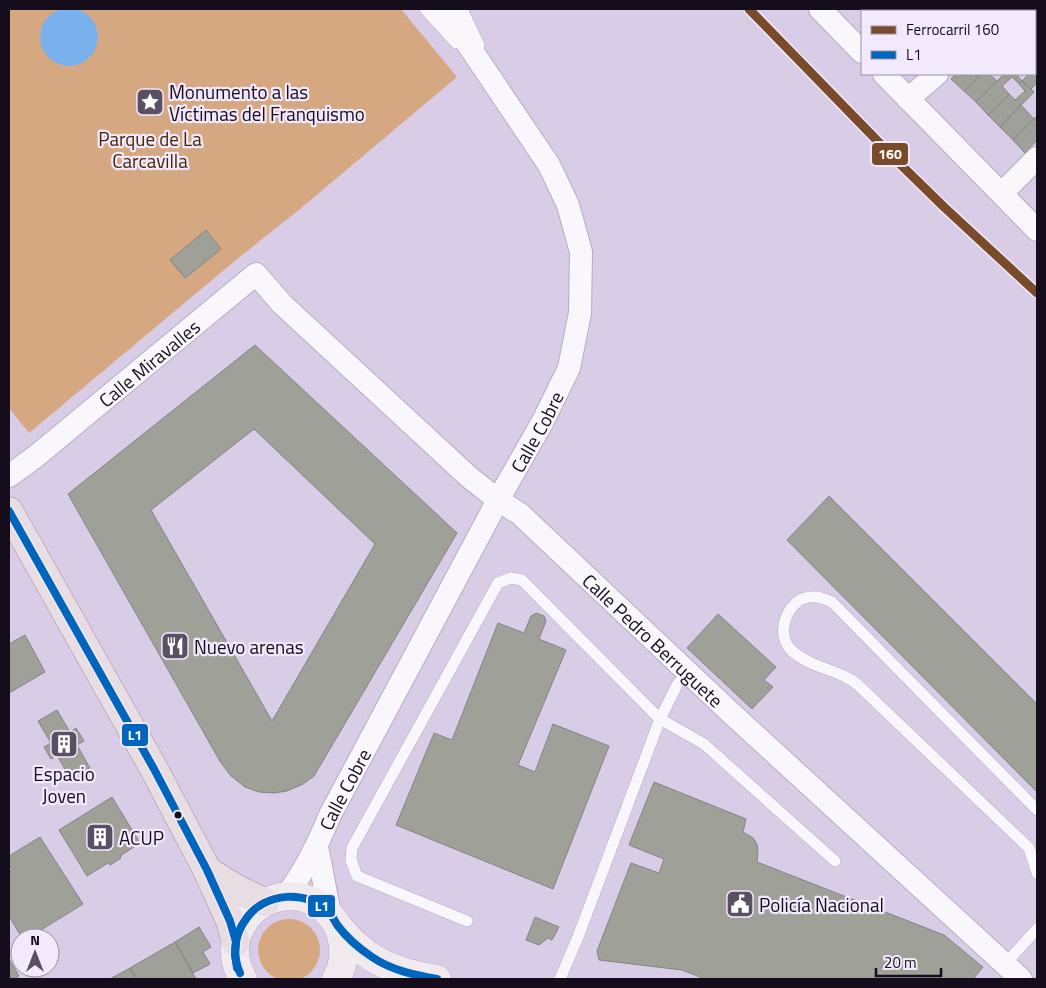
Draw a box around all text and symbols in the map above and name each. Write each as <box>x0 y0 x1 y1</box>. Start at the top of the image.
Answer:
legend <box>861 10 1036 75</box>
text: Ferrocarril 160 <box>906 18 999 41</box>
text: L1 <box>906 43 922 66</box>
place label: Monumento a las Víctimas del Franquismo <box>169 77 365 128</box>
place icon: Monumento a las Víctimas del Franquismo <box>135 87 165 117</box>
park label: Parque de La Carcavilla <box>98 124 202 175</box>
line badge: 160 <box>871 142 909 166</box>
text: 160 <box>878 143 902 164</box>
street label: Calle Miravalles <box>92 312 206 414</box>
street label: Calle Cobre <box>502 386 570 477</box>
street label: Calle Pedro Berruguete <box>576 566 730 714</box>
restaurant icon: Nuevo arenas <box>160 631 190 661</box>
place label: Nuevo arenas <box>194 632 304 661</box>
line badge: L1 <box>121 723 149 747</box>
text: L1 <box>128 724 142 745</box>
building icon: Espacio Joven <box>49 729 79 759</box>
street label: Calle Cobre <box>311 743 378 834</box>
place label: Espacio Joven <box>33 759 95 810</box>
unlabelled marker <box>173 810 183 820</box>
building icon: ACUP <box>85 822 115 852</box>
place label: ACUP <box>119 823 164 852</box>
public building icon: Policía Nacional <box>725 889 755 919</box>
place label: Policía Nacional <box>759 890 884 919</box>
line badge: L1 <box>307 894 336 918</box>
text: L1 <box>315 895 329 916</box>
north arrow <box>10 928 60 978</box>
text: N <box>30 929 40 950</box>
scale bar <box>876 946 941 978</box>
text: 20 m <box>884 951 917 974</box>

